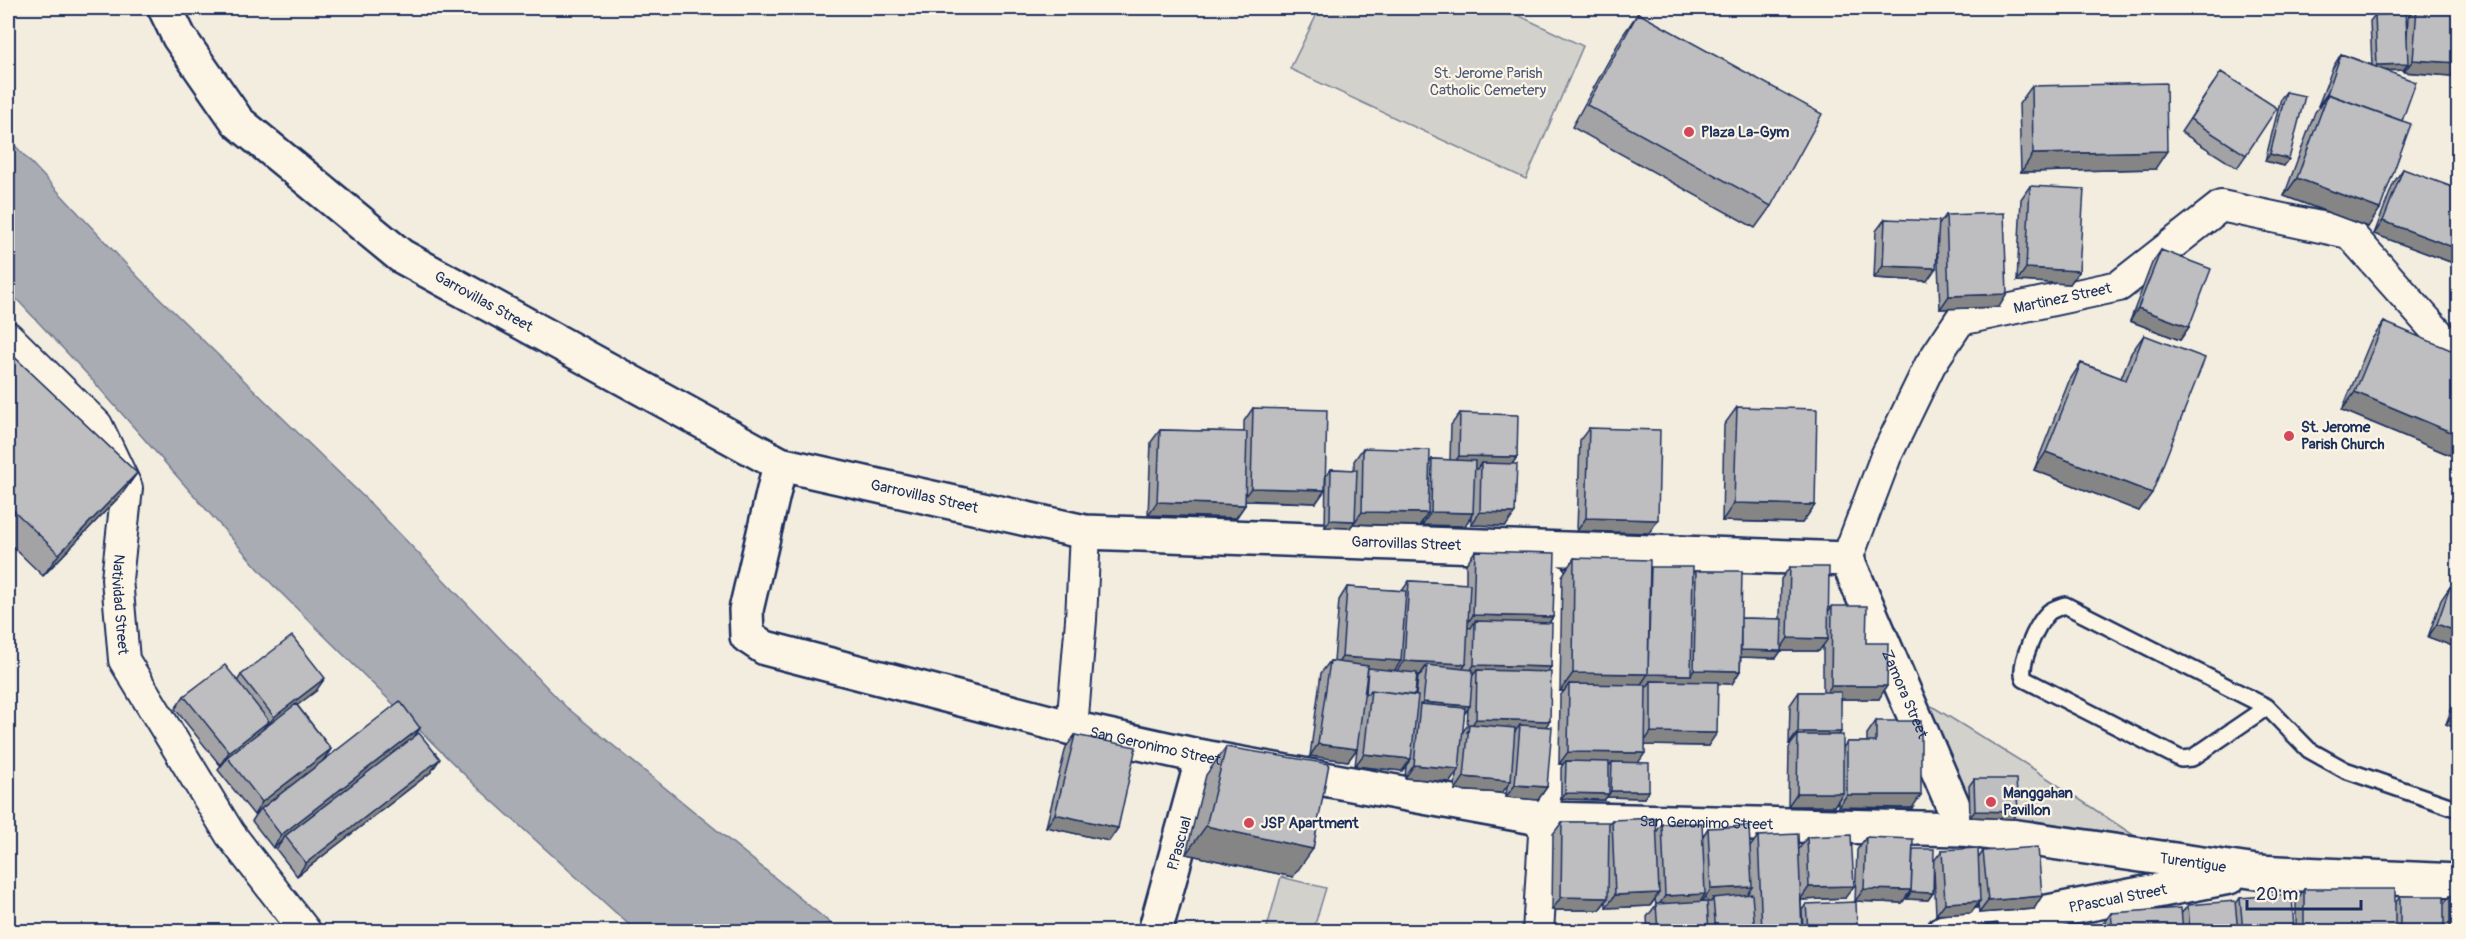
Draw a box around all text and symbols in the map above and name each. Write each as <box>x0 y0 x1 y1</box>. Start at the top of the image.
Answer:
park label: St. Jerome Parish Catholic Cemetery <box>1430 64 1547 100</box>
place label: Plaza La-Gym <box>1701 123 1789 142</box>
marker: Plaza La-Gym <box>1682 125 1696 139</box>
street label: Garrovillas Street <box>431 267 537 337</box>
street label: Martinez Street <box>2012 278 2114 318</box>
place label: St. Jerome Parish Church <box>2301 418 2385 454</box>
marker: St. Jerome Parish Church <box>2282 429 2296 443</box>
street label: Garrovillas Street <box>869 475 981 518</box>
street label: Garrovillas Street <box>1351 532 1462 555</box>
street label: Natividad Street <box>107 553 133 656</box>
street label: Zamora Street <box>1878 647 1933 742</box>
street label: San Geronimo Street <box>1088 723 1223 770</box>
place label: Manggahan Pavillon <box>2003 784 2073 820</box>
marker: Manggahan Pavillon <box>1984 795 1998 809</box>
street label: San Geronimo Street <box>1639 812 1774 834</box>
street label: P.Pascual <box>1163 814 1196 873</box>
place label: JSP Apartment <box>1261 814 1359 833</box>
marker: JSP Apartment <box>1242 816 1256 830</box>
street label: Turentigue <box>2158 848 2228 877</box>
scale bar <box>2247 873 2361 911</box>
street label: P.Pascual Street <box>2067 880 2169 917</box>
text: 20 m <box>2256 883 2298 906</box>

